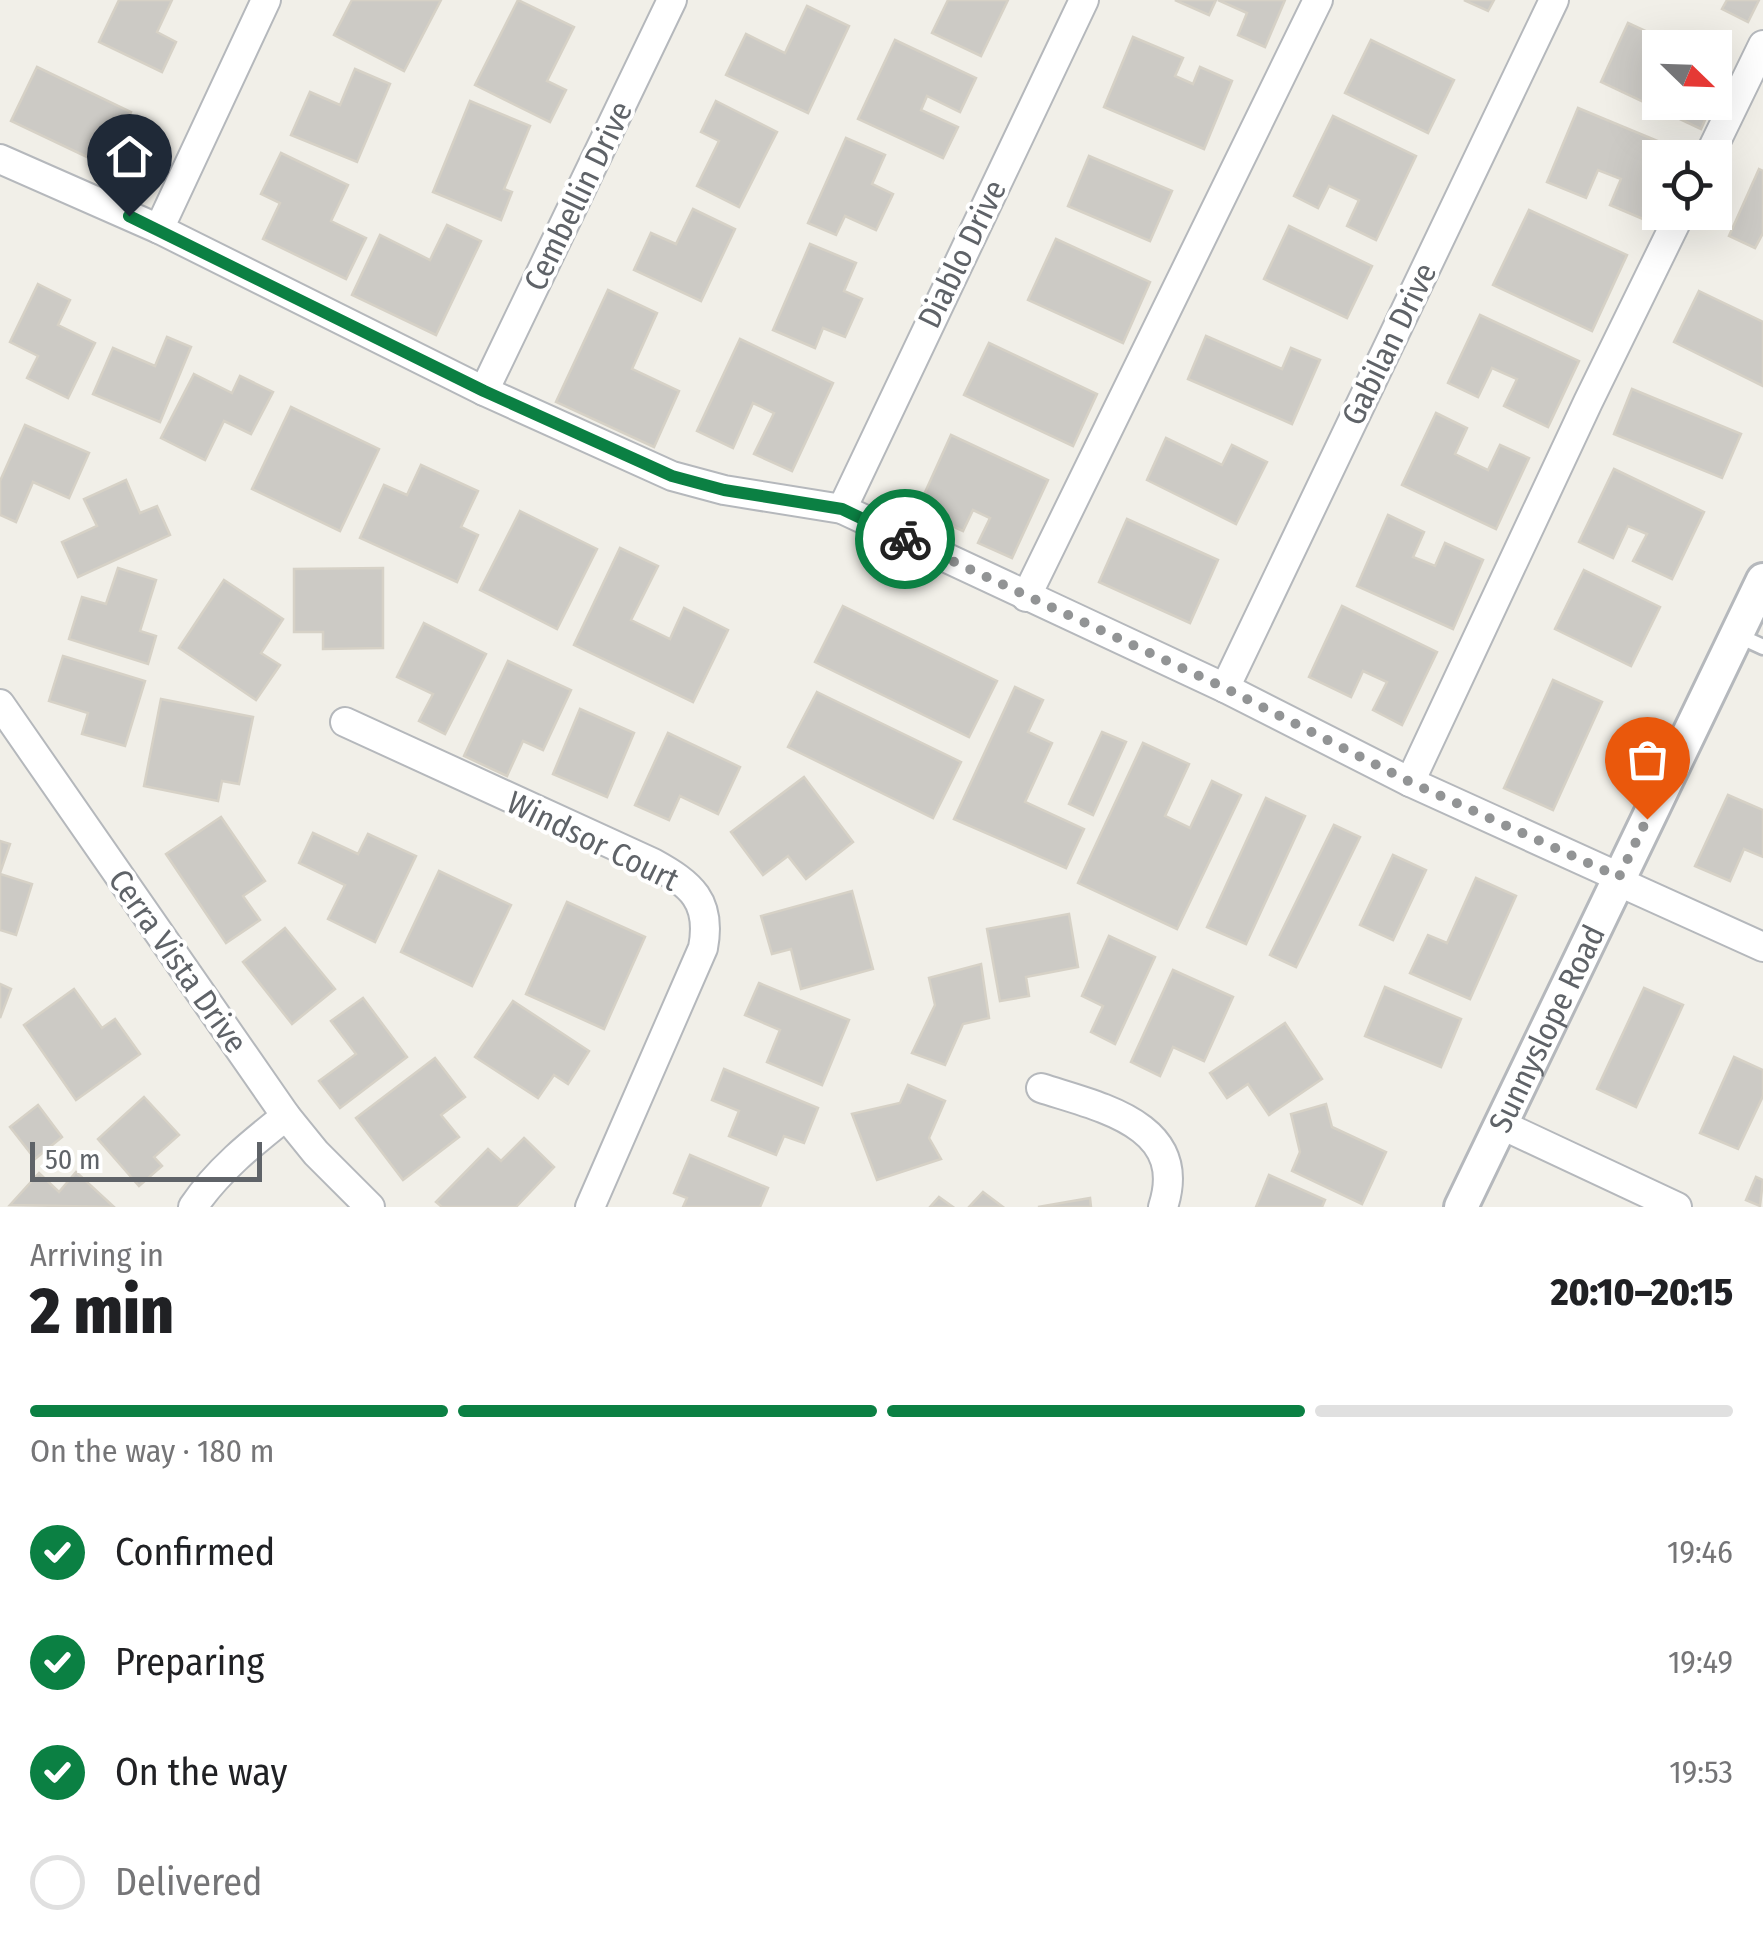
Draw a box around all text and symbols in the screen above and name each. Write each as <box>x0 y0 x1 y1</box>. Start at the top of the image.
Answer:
north arrow <box>1642 30 1732 120</box>
map controls <box>1642 30 1732 230</box>
street label: Cembellin Drive <box>516 95 640 297</box>
pin <box>87 114 172 217</box>
icon: home <box>102 129 157 184</box>
button: locate <box>1642 140 1732 230</box>
street label: Diablo Drive <box>910 174 1014 334</box>
street label: Gabilan Drive <box>1334 257 1444 431</box>
courier <box>855 489 955 589</box>
icon: bike <box>878 512 933 567</box>
pin <box>1605 717 1690 820</box>
icon: bag <box>1620 732 1675 787</box>
street label: Windsor Court <box>501 783 685 899</box>
street label: Cerra Vista Drive <box>101 862 255 1060</box>
street label: Sunnyslope Road <box>1481 919 1613 1139</box>
scale bar <box>30 1137 262 1182</box>
text: 50 m <box>45 1143 101 1176</box>
text: Arriving in <box>30 1236 164 1274</box>
text: 20:10–20:15 <box>1551 1269 1733 1315</box>
text: 2 min <box>30 1272 174 1350</box>
text: On the way · 180 m <box>30 1432 274 1470</box>
icon: check <box>30 1525 85 1580</box>
text: Confirmed <box>115 1529 275 1575</box>
text: 19:46 <box>1667 1533 1733 1571</box>
icon: check <box>30 1635 85 1690</box>
text: Preparing <box>115 1639 264 1685</box>
text: 19:49 <box>1668 1643 1733 1681</box>
icon: check <box>30 1745 85 1800</box>
text: On the way <box>115 1749 287 1795</box>
text: 19:53 <box>1669 1753 1733 1791</box>
text: Delivered <box>115 1859 262 1905</box>

